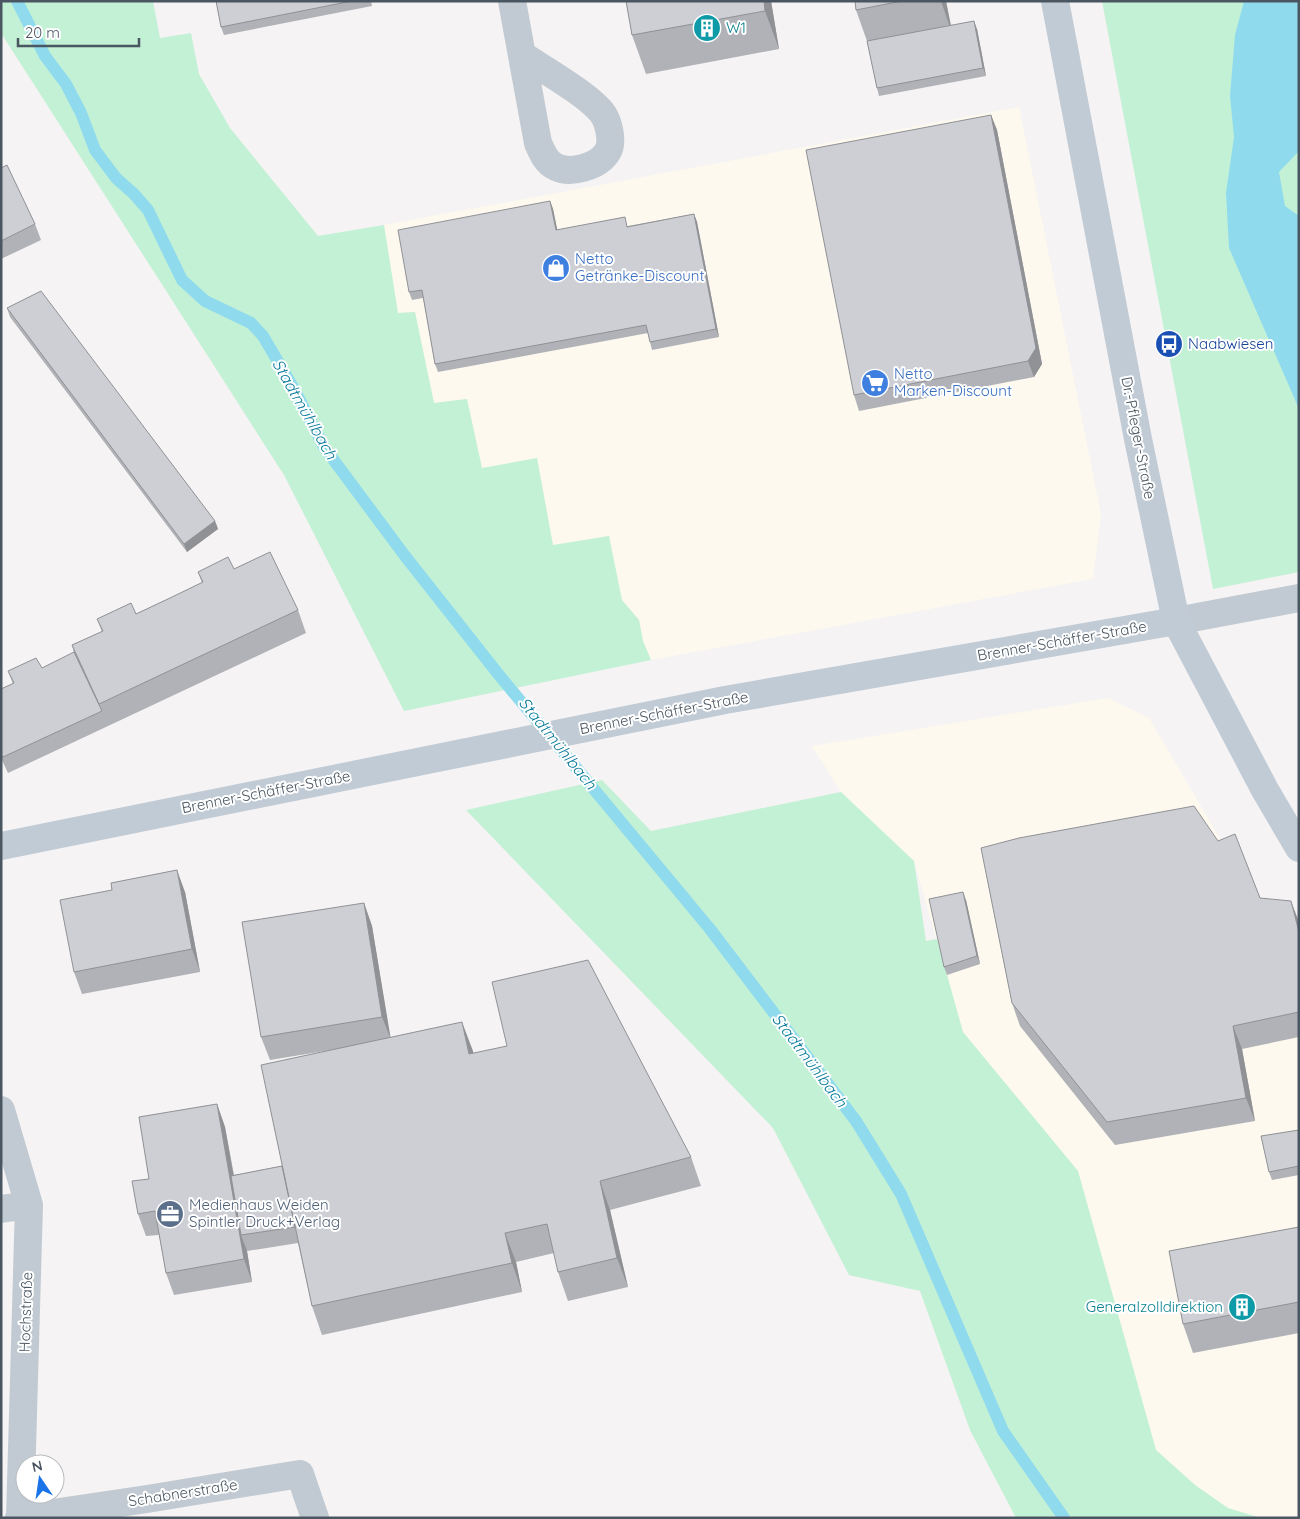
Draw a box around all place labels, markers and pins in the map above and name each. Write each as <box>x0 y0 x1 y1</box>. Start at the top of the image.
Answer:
building icon: W1 <box>692 13 722 43</box>
place label: W1 <box>726 18 746 37</box>
place label: Netto Getränke-Discount <box>575 249 705 285</box>
shop icon: Netto Getränke-Discount <box>541 253 571 283</box>
bus stop icon: Naabwiesen <box>1154 329 1184 359</box>
place label: Naabwiesen <box>1188 334 1274 353</box>
place label: Netto Marken-Discount <box>894 364 1012 400</box>
supermarket icon: Netto Marken-Discount <box>860 368 890 398</box>
place label: Medienhaus Weiden Spintler Druck+Verlag <box>189 1195 340 1231</box>
office icon: Medienhaus Weiden Spintler Druck+Verlag <box>155 1199 185 1229</box>
building icon: Generalzolldirektion <box>1227 1292 1257 1322</box>
place label: Generalzolldirektion <box>1086 1297 1223 1316</box>

